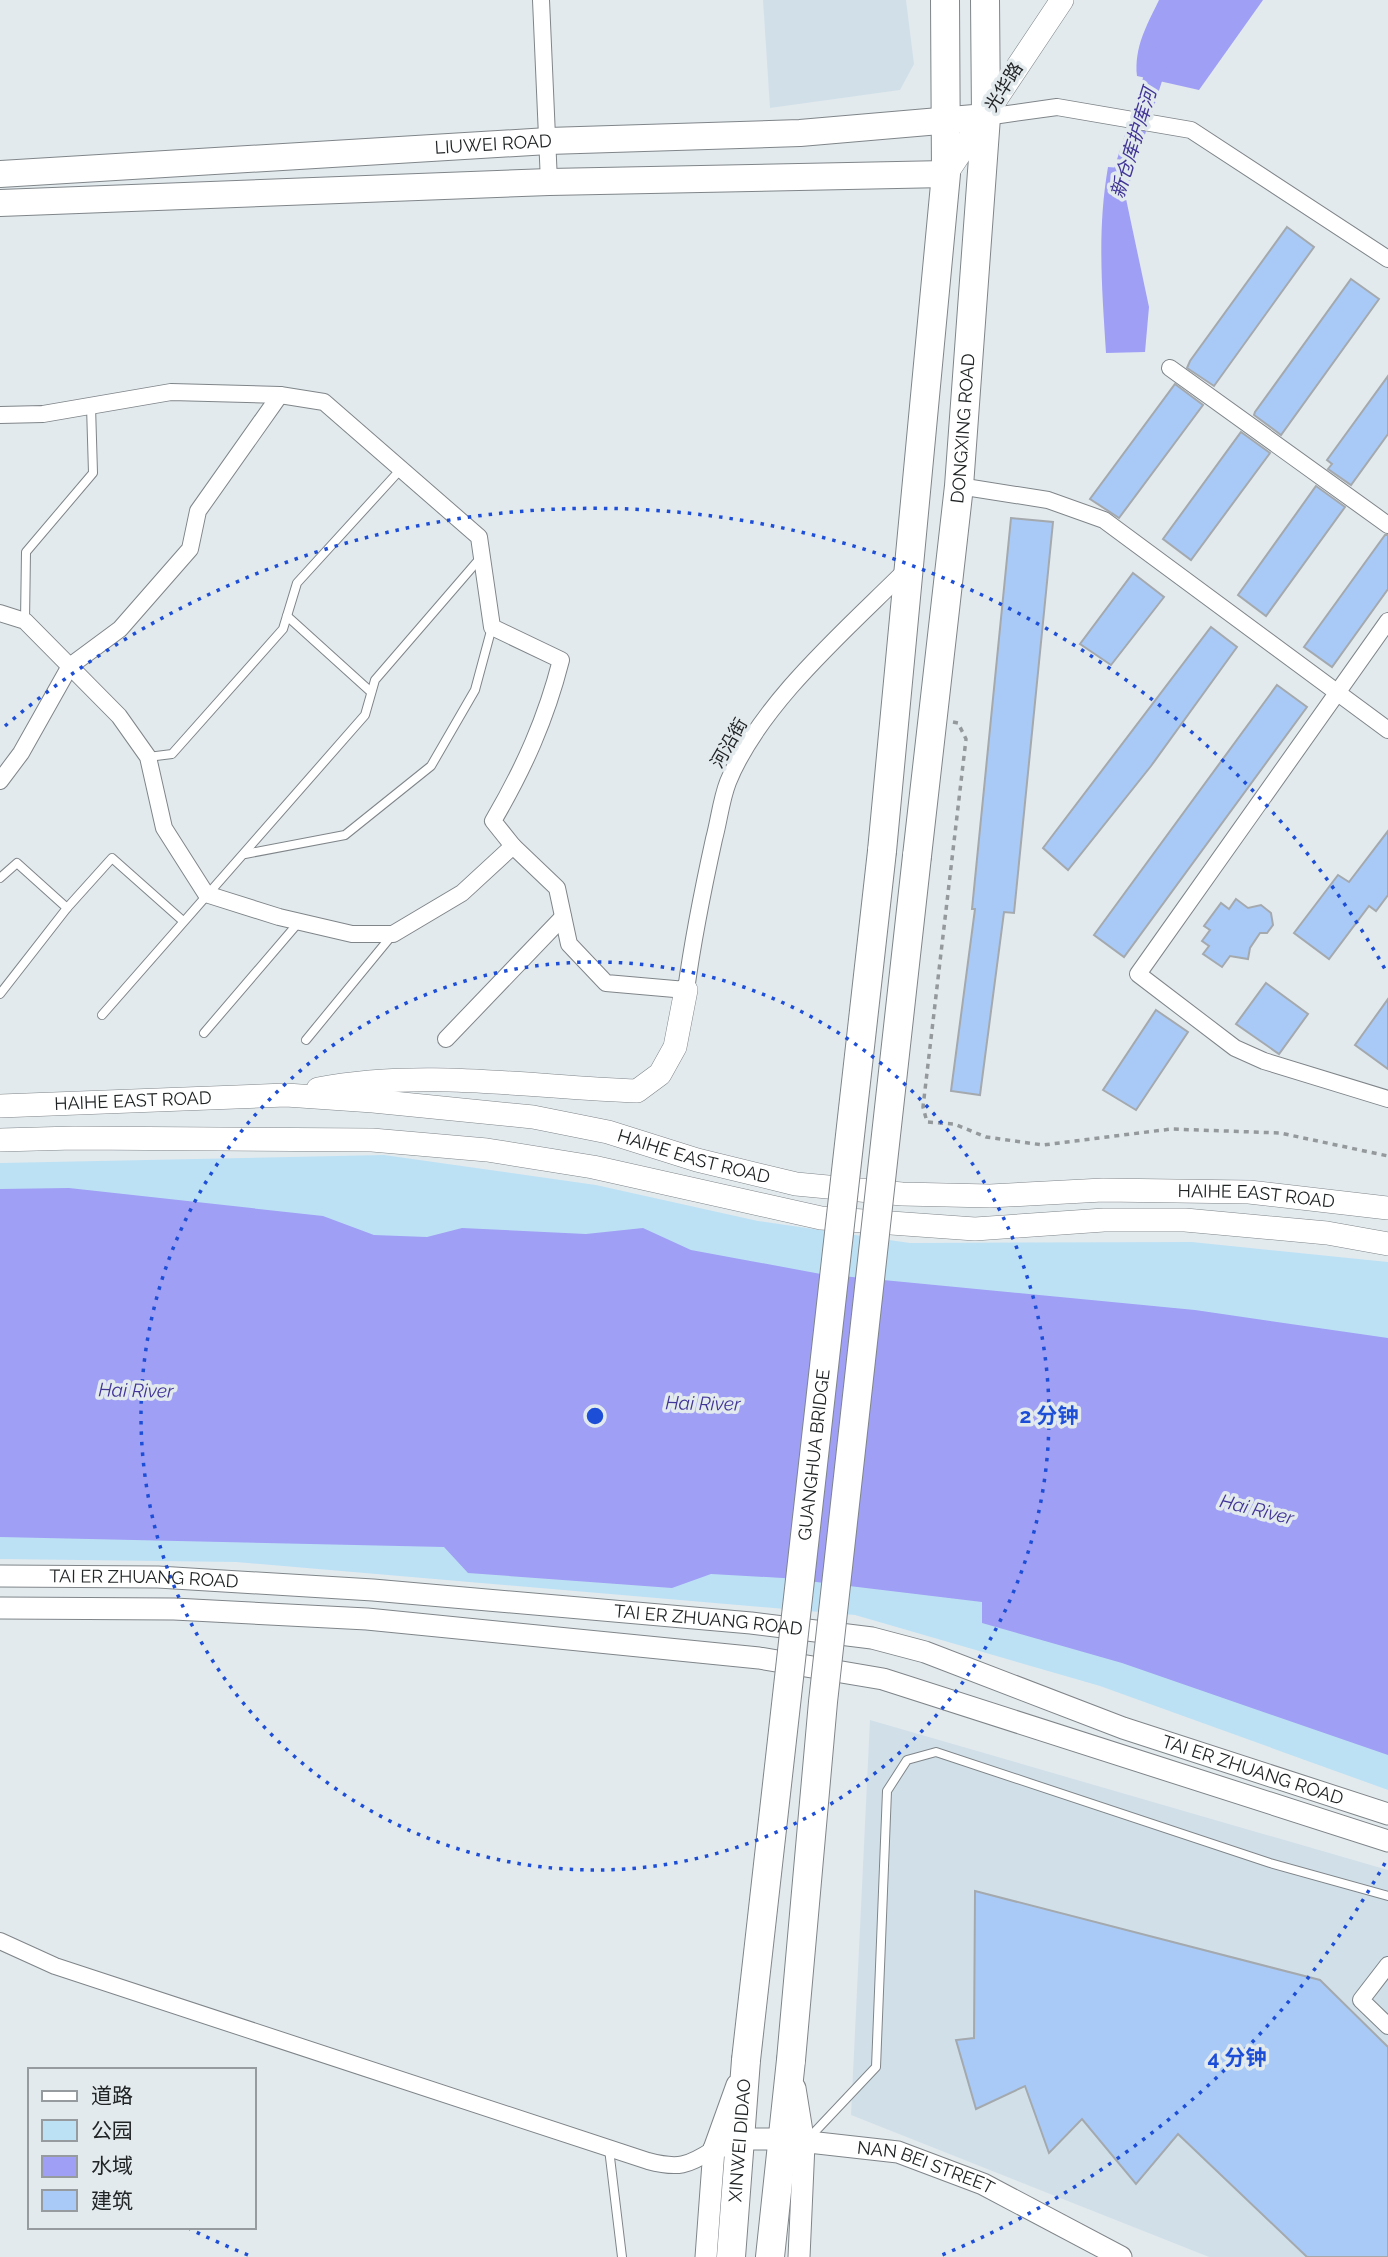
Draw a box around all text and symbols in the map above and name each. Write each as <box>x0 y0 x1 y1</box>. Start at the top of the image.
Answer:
street label: 光华路 <box>980 58 1027 115</box>
water label: 新仓库护库河 <box>1106 81 1161 201</box>
street label: LIUWEI ROAD <box>434 130 552 158</box>
street label: DONGXING ROAD <box>946 353 979 505</box>
street label: 河沿街 <box>706 714 751 771</box>
street label: HAIHE EAST ROAD <box>54 1087 212 1114</box>
street label: HAIHE EAST ROAD <box>615 1125 772 1187</box>
street label: HAIHE EAST ROAD <box>1178 1180 1336 1212</box>
street label: GUANGHUA BRIDGE <box>794 1368 834 1542</box>
water label: Hai River <box>98 1378 175 1402</box>
water label: Hai River <box>665 1391 742 1415</box>
text: 2 分钟 <box>1020 1403 1078 1428</box>
centre of rings <box>583 1404 607 1428</box>
water label: Hai River <box>1218 1489 1298 1529</box>
street label: TAI ER ZHUANG ROAD <box>49 1565 239 1592</box>
street label: TAI ER ZHUANG ROAD <box>613 1600 804 1639</box>
street label: TAI ER ZHUANG ROAD <box>1159 1730 1346 1809</box>
text: 4 分钟 <box>1207 2045 1267 2070</box>
legend <box>28 2068 256 2229</box>
street label: XINWEI DIDAO <box>724 2078 755 2203</box>
text: 道路 <box>91 2083 133 2108</box>
text: 公园 <box>91 2118 133 2143</box>
street label: NAN BEI STREET <box>856 2136 998 2198</box>
text: 水域 <box>91 2153 133 2178</box>
text: 建筑 <box>91 2188 133 2213</box>

